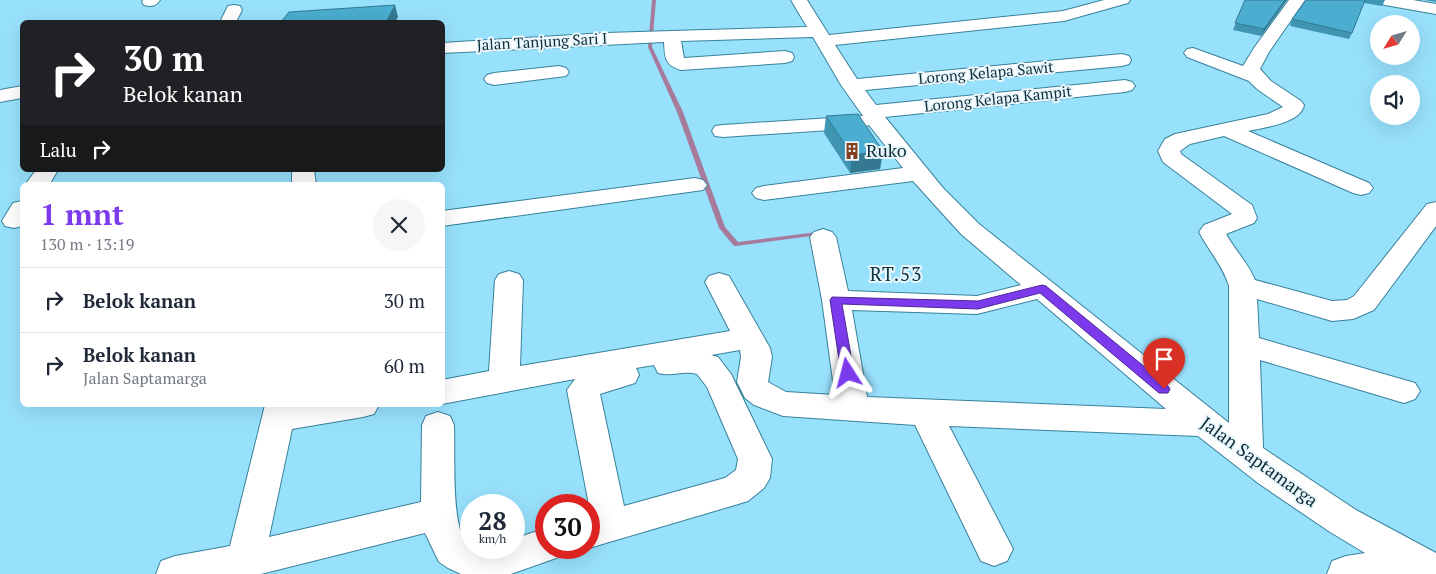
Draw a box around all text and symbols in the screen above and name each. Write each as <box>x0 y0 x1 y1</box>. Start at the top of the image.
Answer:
north arrow <box>1370 15 1420 65</box>
map controls <box>1370 15 1420 125</box>
street label: Jalan Tanjung Sari I <box>476 28 608 54</box>
text: 30 m <box>123 35 204 81</box>
icon: right <box>40 40 105 105</box>
street label: Lorong Kelapa Sawit <box>917 56 1055 88</box>
button: sound <box>1370 75 1420 125</box>
text: Belok kanan <box>123 79 243 108</box>
street label: Lorong Kelapa Kampit <box>923 80 1073 116</box>
icon: right <box>87 135 115 163</box>
text: Lalu <box>40 137 77 162</box>
place label: Ruko <box>866 138 907 162</box>
building icon: Ruko <box>842 141 862 161</box>
text: 1 mnt <box>40 194 124 234</box>
button: close <box>373 199 425 251</box>
text: 130 m · 13:19 <box>40 233 134 255</box>
district label: RT.53 <box>870 261 922 286</box>
icon: right <box>40 286 68 314</box>
text: Belok kanan <box>83 288 196 313</box>
text: 30 m <box>384 288 425 313</box>
pin <box>1143 338 1185 389</box>
text: Belok kanan <box>83 342 196 367</box>
icon: arrive <box>1150 345 1178 373</box>
position arrow <box>821 346 873 398</box>
icon: right <box>40 351 68 379</box>
text: 60 m <box>384 353 425 378</box>
text: Jalan Saptamarga <box>83 367 207 389</box>
street label: Jalan Saptamarga <box>1196 411 1323 512</box>
speed limit sign: 30 <box>535 494 600 559</box>
text: 28 <box>478 504 507 537</box>
text: km/h <box>479 531 506 546</box>

